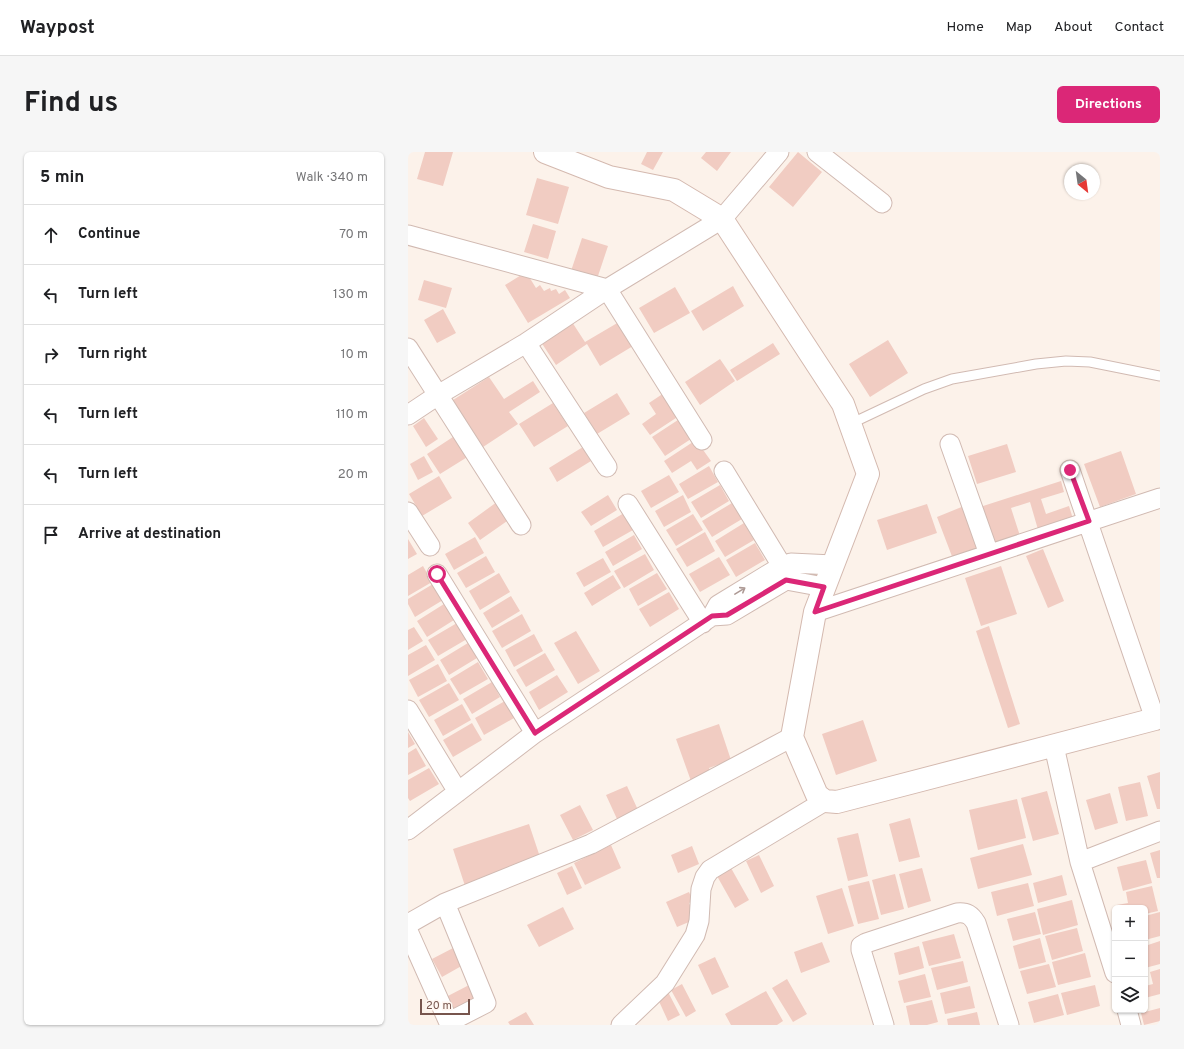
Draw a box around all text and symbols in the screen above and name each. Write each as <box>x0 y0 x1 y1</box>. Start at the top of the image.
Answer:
text: Waypost <box>20 16 95 40</box>
text: Home <box>947 19 984 36</box>
text: Map <box>1006 19 1032 36</box>
text: About <box>1054 19 1093 36</box>
text: Contact <box>1115 19 1164 36</box>
text: Find us <box>24 86 118 122</box>
button: Directions <box>1057 86 1160 123</box>
north arrow <box>1064 164 1100 200</box>
text: 5 min <box>40 167 84 189</box>
text: Walk · 340 m <box>296 170 368 186</box>
icon: ahead <box>40 224 62 246</box>
text: Continue <box>78 225 140 244</box>
text: 70 m <box>339 227 368 243</box>
icon: left <box>40 284 62 306</box>
text: Turn left <box>78 285 138 304</box>
text: 130 m <box>333 287 368 303</box>
icon: right <box>40 344 62 366</box>
text: Turn right <box>78 345 147 364</box>
text: 10 m <box>341 347 368 363</box>
icon: left <box>40 404 62 426</box>
text: Turn left <box>78 405 138 424</box>
text: 110 m <box>336 407 368 423</box>
route end <box>1061 461 1079 479</box>
icon: left <box>40 464 62 486</box>
text: Turn left <box>78 465 138 484</box>
text: 20 m <box>338 467 368 483</box>
icon: arrive <box>40 524 62 546</box>
text: Arrive at destination <box>78 525 221 544</box>
route start <box>428 565 446 583</box>
one-way arrow <box>734 587 746 595</box>
map controls <box>1112 905 1148 1013</box>
button: + <box>1112 905 1148 941</box>
button: − <box>1112 941 1148 977</box>
button: layers <box>1112 977 1148 1013</box>
scale bar <box>420 997 470 1016</box>
text: 20 m <box>426 999 452 1013</box>

